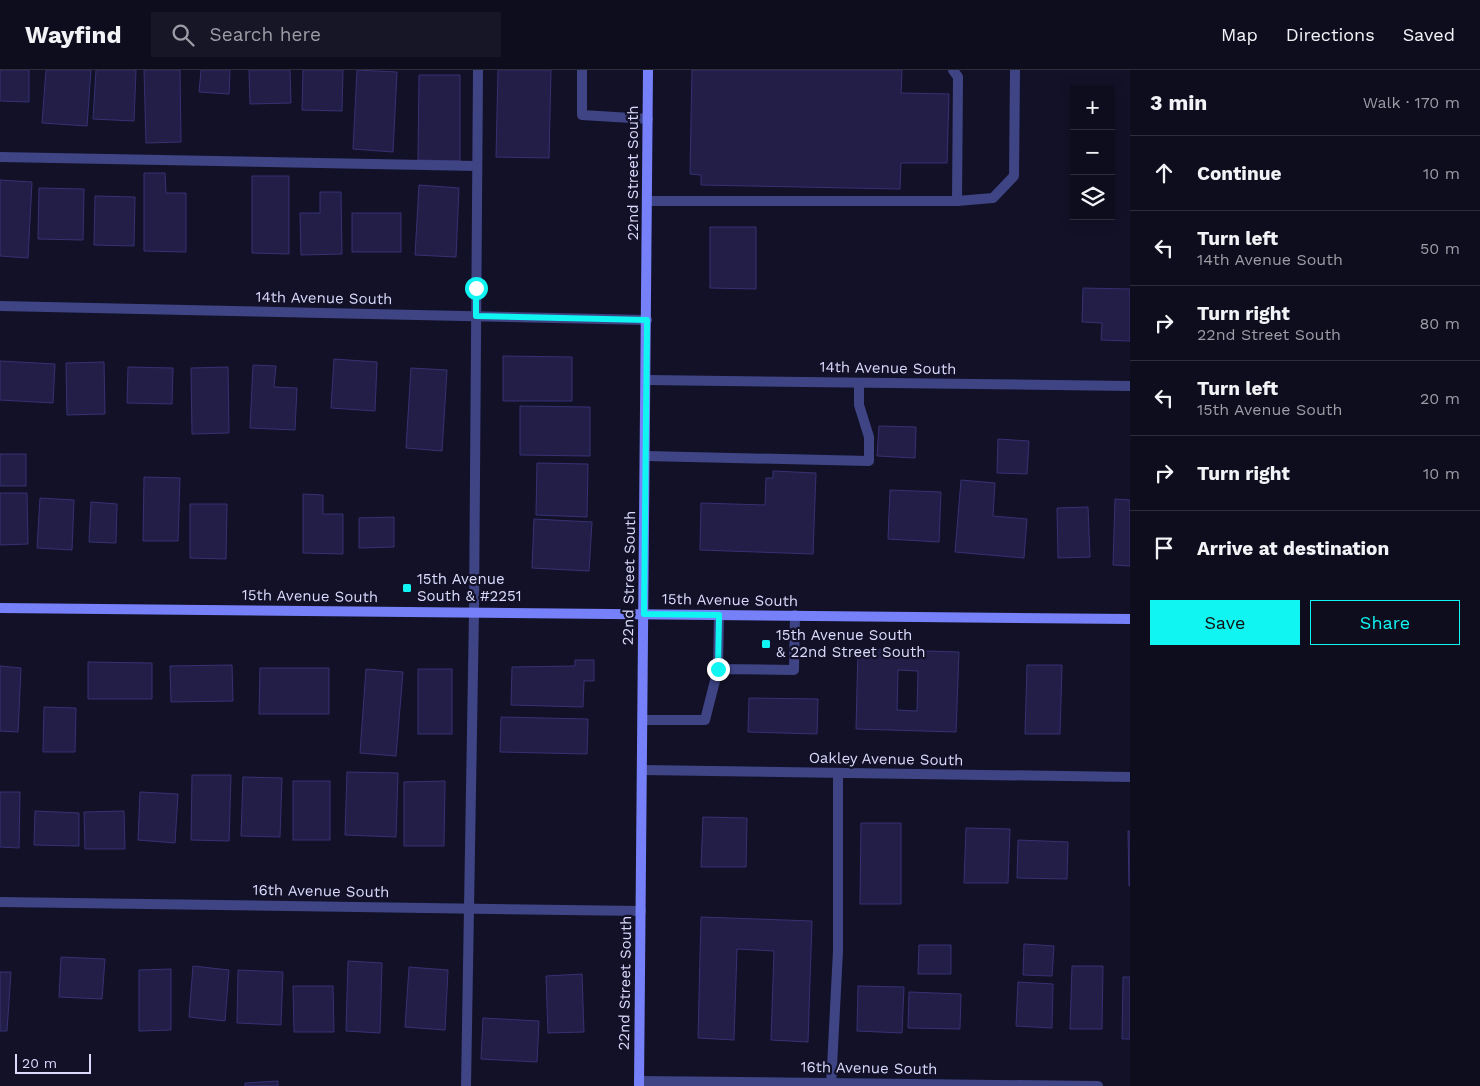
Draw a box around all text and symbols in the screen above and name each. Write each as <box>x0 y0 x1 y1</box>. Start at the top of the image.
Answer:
search box <box>151 12 501 57</box>
text: Wayfind <box>25 21 121 49</box>
icon: search <box>169 21 197 49</box>
text: Search here <box>209 23 321 46</box>
text: Map <box>1221 24 1258 45</box>
text: Directions <box>1286 24 1375 45</box>
text: Saved <box>1403 24 1455 45</box>
map controls <box>1070 85 1115 220</box>
button: + <box>1070 85 1115 130</box>
text: 3 min <box>1150 90 1207 115</box>
text: Walk · 170 m <box>1363 93 1460 112</box>
street label: 22nd Street South <box>624 105 642 241</box>
button: − <box>1070 130 1115 175</box>
icon: ahead <box>1150 159 1178 187</box>
text: Continue <box>1197 162 1281 185</box>
text: 10 m <box>1423 164 1460 183</box>
button: layers <box>1070 175 1115 220</box>
text: Turn left <box>1197 227 1278 250</box>
icon: left <box>1150 234 1178 262</box>
text: 50 m <box>1420 239 1460 258</box>
text: 14th Avenue South <box>1197 250 1343 269</box>
route start <box>465 277 488 300</box>
street label: 14th Avenue South <box>255 288 393 308</box>
text: Turn right <box>1197 302 1290 325</box>
icon: right <box>1150 309 1178 337</box>
text: 80 m <box>1419 314 1460 333</box>
text: 22nd Street South <box>1197 325 1341 344</box>
street label: 14th Avenue South <box>819 358 957 378</box>
text: Turn left <box>1197 377 1278 400</box>
icon: left <box>1150 384 1178 412</box>
text: 20 m <box>1420 389 1460 408</box>
text: 15th Avenue South <box>1197 400 1342 419</box>
icon: right <box>1150 459 1178 487</box>
text: Turn right <box>1197 462 1290 485</box>
text: 10 m <box>1423 464 1460 483</box>
street label: 22nd Street South <box>619 510 639 646</box>
icon: arrive <box>1150 534 1178 562</box>
text: Arrive at destination <box>1197 537 1389 560</box>
place label: 15th Avenue South & #2251 <box>417 570 522 605</box>
marker: 15th Avenue South & #2251 <box>401 582 413 594</box>
street label: 15th Avenue South <box>242 586 378 606</box>
street label: 15th Avenue South <box>662 590 798 610</box>
button: Save <box>1150 600 1300 645</box>
button: Share <box>1310 600 1460 645</box>
place label: 15th Avenue South & 22nd Street South <box>776 626 925 661</box>
marker: 15th Avenue South & 22nd Street South <box>760 638 772 650</box>
route end <box>707 658 730 681</box>
street label: Oakley Avenue South <box>809 749 963 769</box>
street label: 16th Avenue South <box>253 881 389 901</box>
street label: 22nd Street South <box>615 915 635 1051</box>
scale bar <box>15 1051 91 1074</box>
text: 20 m <box>22 1055 57 1071</box>
street label: 16th Avenue South <box>801 1058 937 1078</box>

